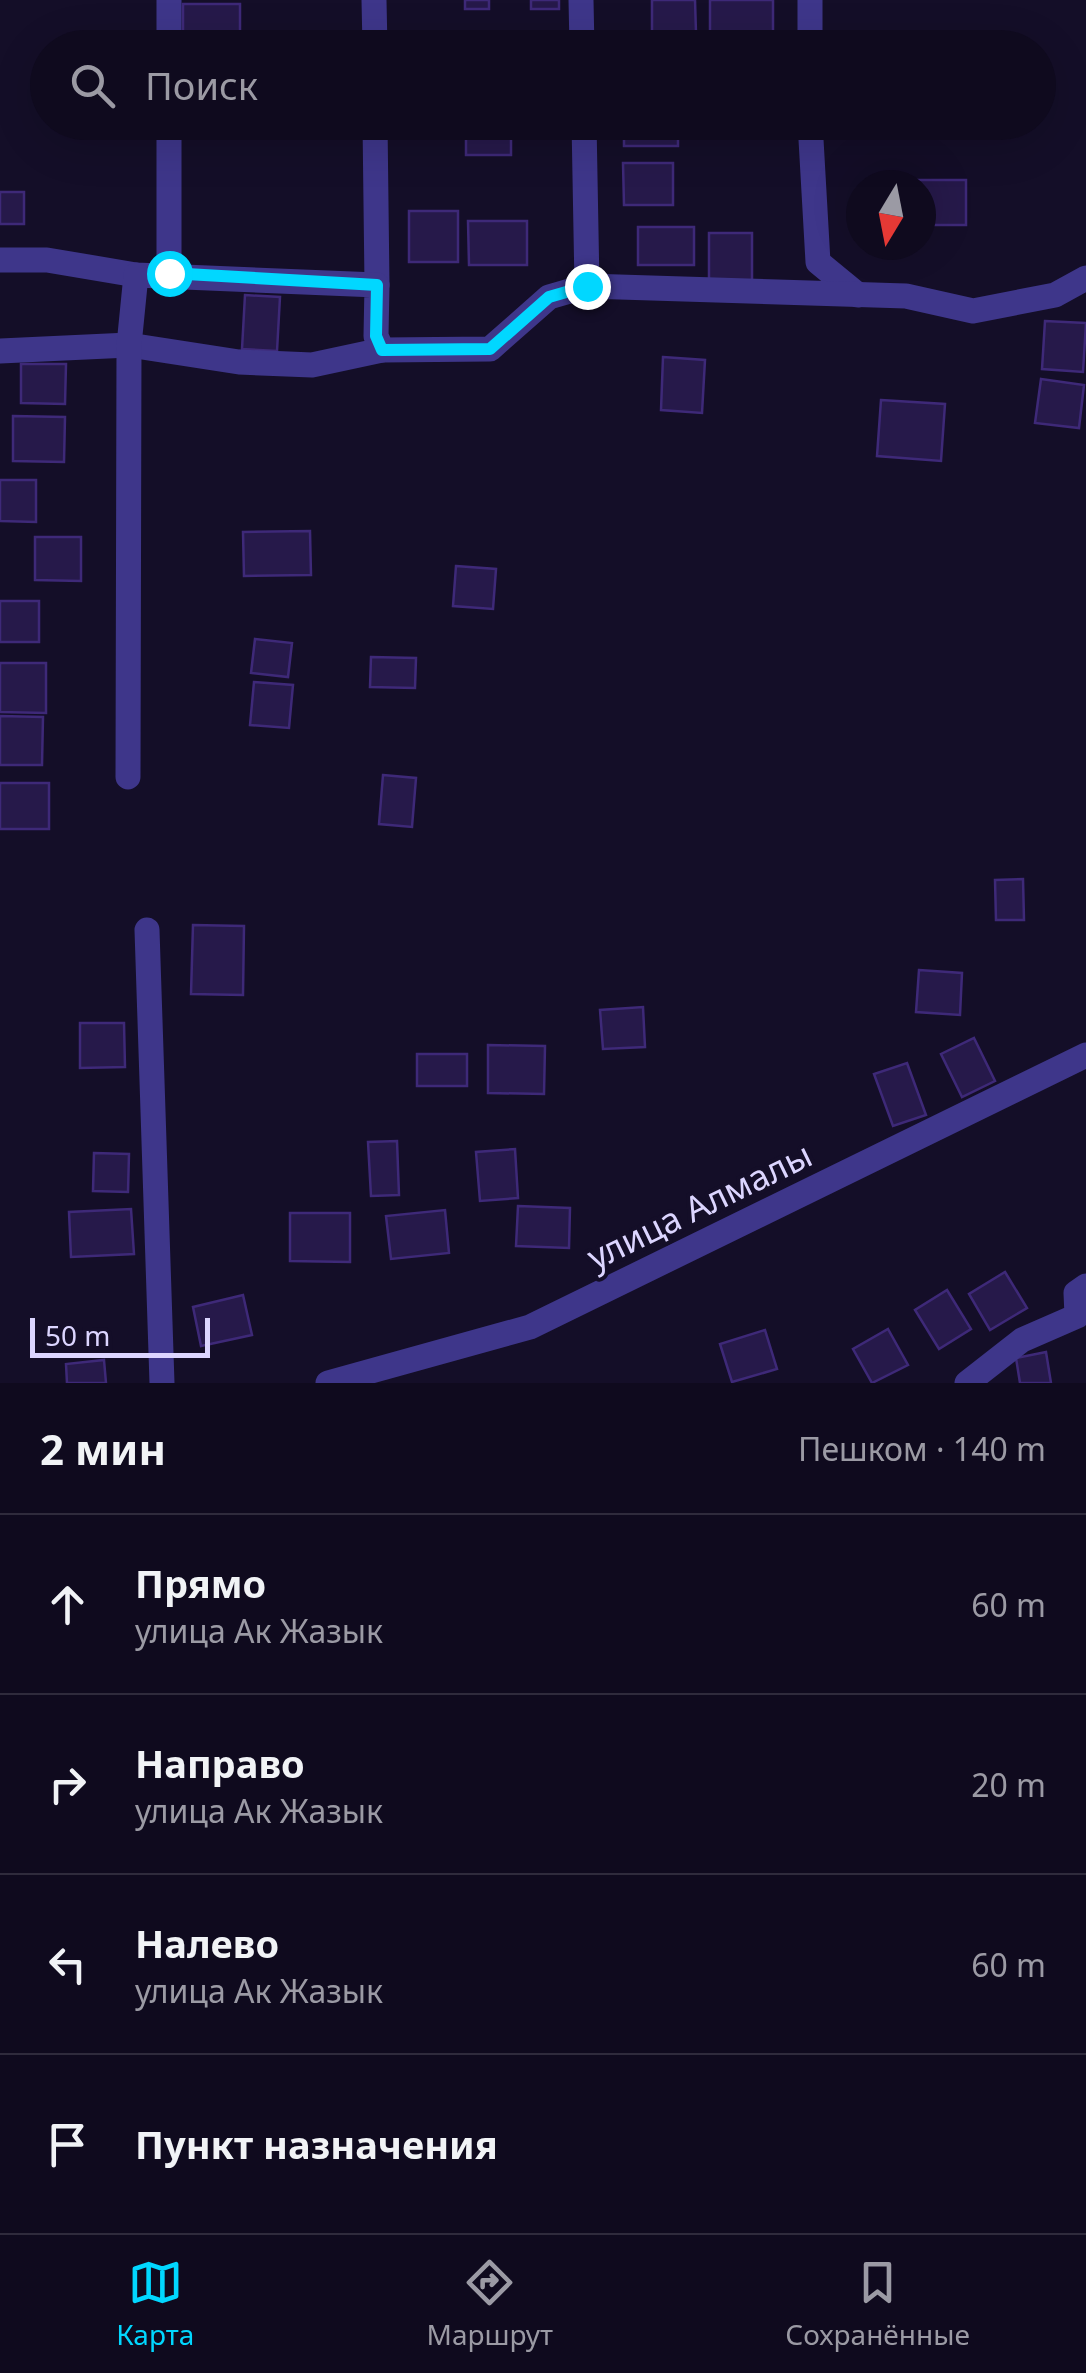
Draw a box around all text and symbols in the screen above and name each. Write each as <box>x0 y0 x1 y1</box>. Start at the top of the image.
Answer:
search box <box>30 30 1056 140</box>
icon: search <box>65 58 120 113</box>
text: Поиск <box>145 59 258 111</box>
north arrow <box>846 170 936 260</box>
route start <box>147 251 193 297</box>
route end <box>565 264 611 310</box>
street label: улица Алмалы <box>579 1130 819 1280</box>
scale bar <box>30 1313 210 1358</box>
text: 50 m <box>45 1316 111 1354</box>
text: 2 мин <box>40 1420 166 1477</box>
text: Пешком · 140 m <box>798 1427 1046 1470</box>
text: Прямо <box>135 1557 266 1609</box>
icon: ahead <box>40 1577 95 1632</box>
text: 60 m <box>971 1583 1046 1626</box>
text: улица Ак Жазык <box>135 1609 383 1652</box>
text: Направо <box>135 1737 305 1789</box>
icon: right <box>40 1757 95 1812</box>
text: 20 m <box>971 1763 1046 1806</box>
text: улица Ак Жазык <box>135 1789 383 1832</box>
text: Налево <box>135 1917 279 1969</box>
icon: left <box>40 1937 95 1992</box>
text: 60 m <box>971 1943 1046 1986</box>
text: улица Ак Жазык <box>135 1969 383 2012</box>
icon: arrive <box>40 2117 95 2172</box>
text: Пункт назначения <box>135 2118 498 2170</box>
tab: Карта <box>116 2255 194 2353</box>
tab: Маршрут <box>427 2255 553 2353</box>
tab: Сохранённые <box>785 2255 970 2353</box>

